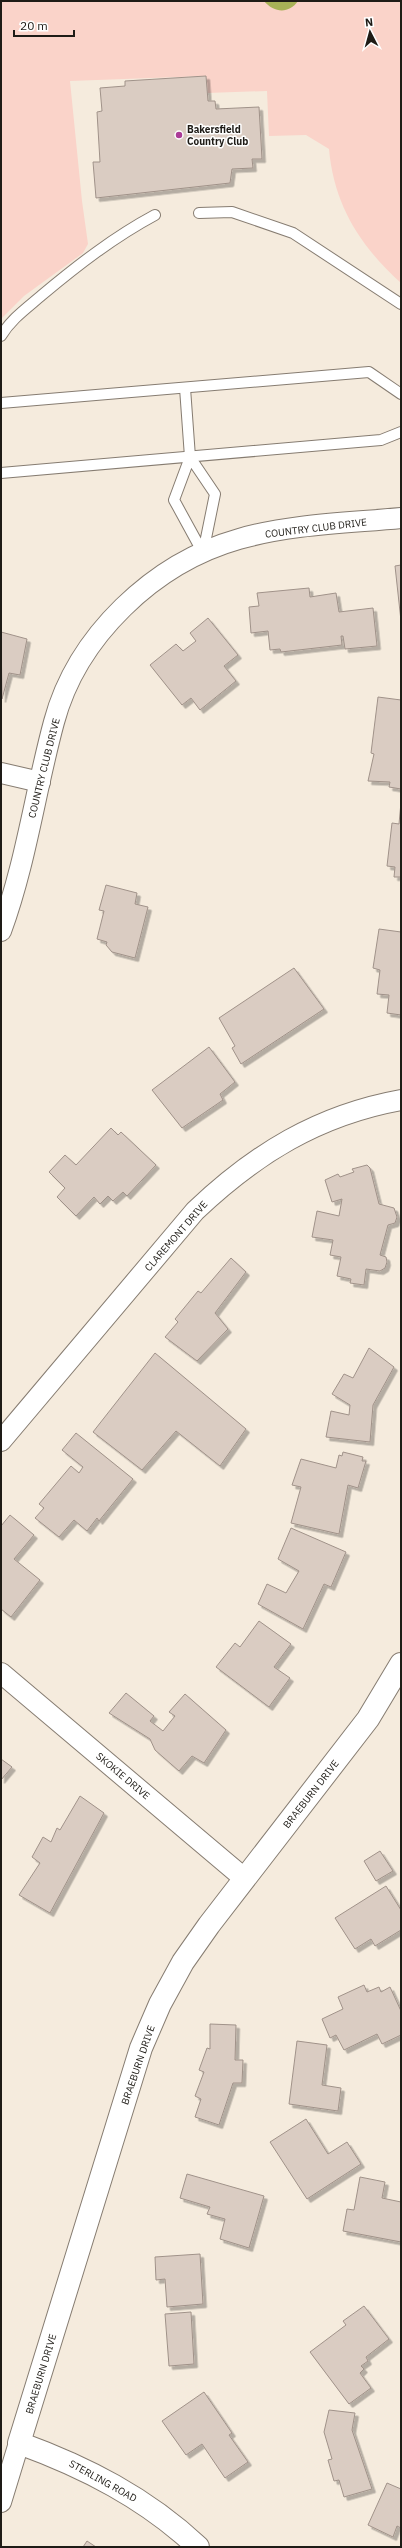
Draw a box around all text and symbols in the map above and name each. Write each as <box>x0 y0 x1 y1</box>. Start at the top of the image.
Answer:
scale bar <box>14 12 74 38</box>
north arrow <box>350 12 390 52</box>
text: N <box>364 15 374 29</box>
text: 20 m <box>20 18 48 33</box>
place label: Bakersfield Country Club <box>187 123 248 148</box>
marker: Bakersfield Country Club <box>174 130 184 140</box>
street label: COUNTRY CLUB DRIVE <box>264 515 368 541</box>
street label: COUNTRY CLUB DRIVE <box>25 716 63 819</box>
street label: CLAREMONT DRIVE <box>142 1198 210 1274</box>
street label: SKOKIE DRIVE <box>93 1750 153 1802</box>
street label: BRAEBURN DRIVE <box>280 1757 342 1831</box>
street label: BRAEBURN DRIVE <box>118 2023 158 2107</box>
street label: BRAEBURN DRIVE <box>23 2332 59 2416</box>
street label: STERLING ROAD <box>67 2457 139 2505</box>

